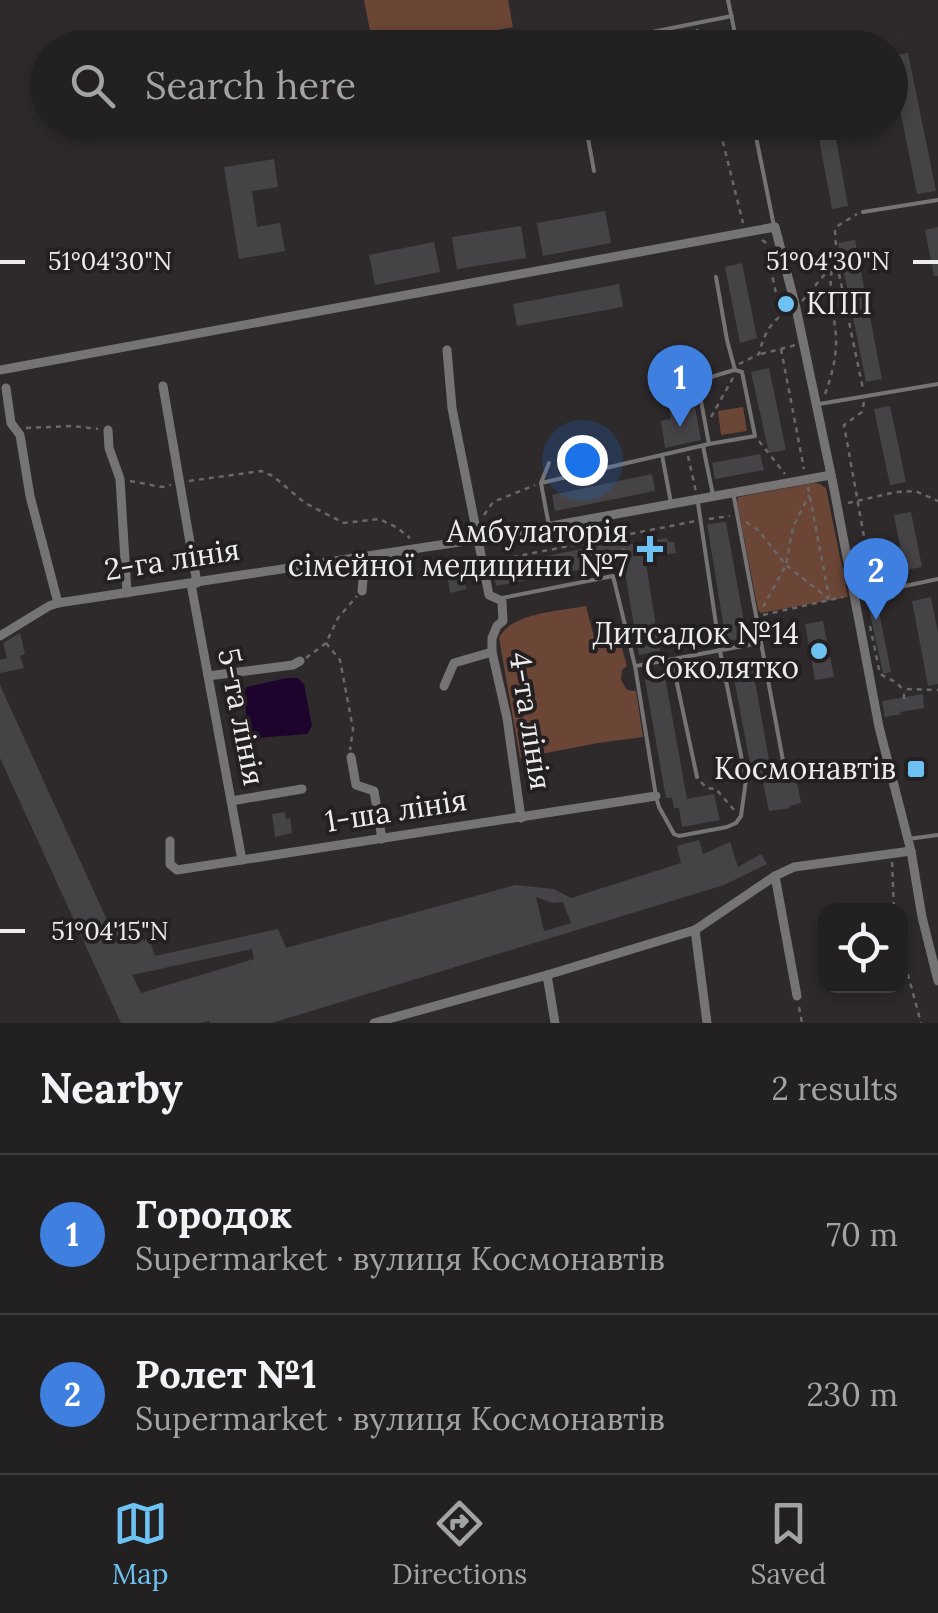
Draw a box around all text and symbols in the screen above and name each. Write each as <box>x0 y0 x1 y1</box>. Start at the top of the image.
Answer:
search box <box>30 30 908 140</box>
icon: search <box>65 58 120 113</box>
text: Search here <box>145 61 356 109</box>
text: 51°04'30"N <box>48 245 172 277</box>
text: 51°04'30"N <box>766 245 890 277</box>
place label: КПП <box>806 284 872 322</box>
marker: КПП <box>775 293 797 315</box>
pin: 1 <box>648 344 712 427</box>
your location <box>557 435 608 486</box>
place label: Амбулаторія сімейної медицини №7 <box>288 512 628 584</box>
street label: 2-га лінія <box>102 530 242 588</box>
marker: Амбулаторія сімейної медицини №7 <box>637 536 663 562</box>
pin: 2 <box>844 538 908 620</box>
place label: Дитсадок №14 Соколятко <box>592 614 799 686</box>
marker: Дитсадок №14 Соколятко <box>808 640 830 662</box>
street label: 5-та лінія <box>210 645 274 789</box>
street label: 4-та лінія <box>501 649 561 792</box>
place label: Космонавтів <box>714 749 896 787</box>
marker: Космонавтів <box>905 758 927 780</box>
street label: 1-ша лінія <box>322 780 469 840</box>
map controls <box>818 903 908 993</box>
button: locate <box>818 903 908 993</box>
text: 51°04'15"N <box>51 915 169 947</box>
text: Nearby <box>40 1061 183 1115</box>
text: 2 results <box>772 1068 898 1109</box>
text: Городок <box>135 1190 292 1238</box>
text: 1 <box>66 1214 79 1255</box>
text: 70 m <box>826 1214 898 1255</box>
text: Supermarket · вулиця Космонавтів <box>135 1238 665 1279</box>
text: Ролет №1 <box>135 1350 317 1398</box>
text: 2 <box>64 1374 81 1415</box>
text: 230 m <box>807 1374 898 1415</box>
text: Supermarket · вулиця Космонавтів <box>135 1398 665 1439</box>
tab: Map <box>112 1496 169 1592</box>
tab: Directions <box>392 1496 527 1592</box>
tab: Saved <box>751 1496 826 1592</box>

